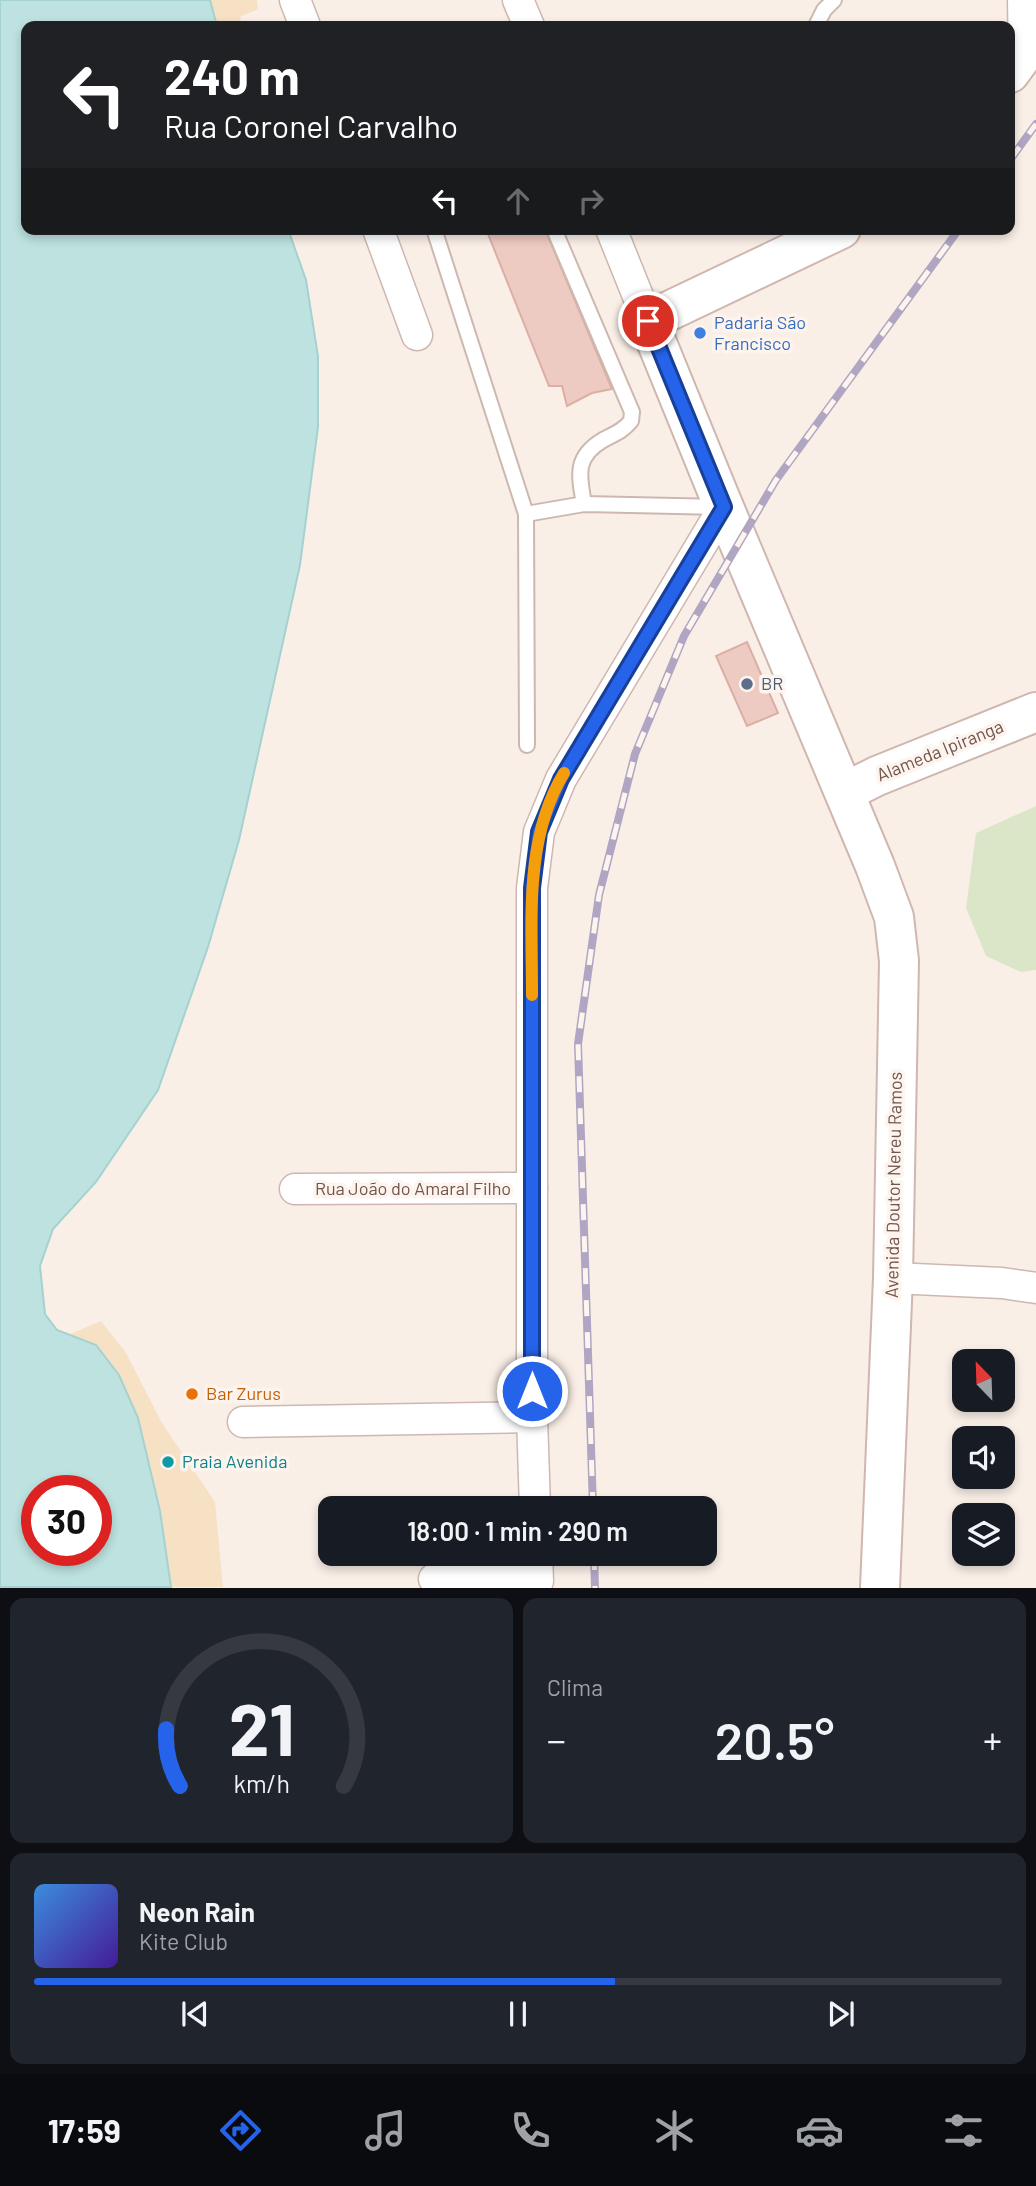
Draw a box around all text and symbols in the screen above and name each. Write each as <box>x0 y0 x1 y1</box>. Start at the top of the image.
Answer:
text: 240 m <box>164 46 300 105</box>
icon: left <box>49 49 140 140</box>
text: Rua Coronel Carvalho <box>164 106 458 144</box>
icon: left <box>426 182 464 220</box>
icon: ahead <box>499 182 537 220</box>
icon: right <box>572 182 610 220</box>
pin <box>618 291 678 351</box>
icon: arrive <box>629 302 667 340</box>
place label: Padaria São Francisco <box>714 311 806 354</box>
marker: Padaria São Francisco <box>692 325 708 341</box>
place label: BR <box>761 672 783 694</box>
marker: BR <box>739 676 755 692</box>
street label: Alameda Ipiranga <box>873 715 1006 785</box>
street label: Avenida Doutor Nereu Ramos <box>880 1072 906 1298</box>
street label: Rua João do Amaral Filho <box>315 1177 511 1199</box>
north arrow <box>952 1349 1015 1412</box>
map controls <box>952 1349 1015 1566</box>
position arrow <box>495 1354 569 1428</box>
place label: Bar Zurus <box>206 1382 281 1404</box>
marker: Bar Zurus <box>184 1386 200 1402</box>
button: sound <box>952 1426 1015 1489</box>
place label: Praia Avenida <box>182 1450 287 1472</box>
marker: Praia Avenida <box>160 1454 176 1470</box>
speed limit sign: 30 <box>21 1475 112 1566</box>
button: layers <box>952 1503 1015 1566</box>
text: 18:00 · 1 min · 290 m <box>407 1515 628 1546</box>
text: Clima <box>547 1673 603 1701</box>
text: 21 <box>228 1684 295 1772</box>
text: 20.5° <box>715 1708 834 1770</box>
text: − <box>547 1716 566 1762</box>
text: + <box>983 1716 1002 1762</box>
text: km/h <box>233 1768 290 1798</box>
text: Neon Rain <box>139 1896 255 1927</box>
text: Kite Club <box>139 1927 228 1955</box>
icon: previous <box>176 1995 214 2033</box>
icon: pause <box>499 1995 537 2033</box>
icon: next <box>822 1995 860 2033</box>
icon: directions <box>216 2106 265 2155</box>
icon: music <box>361 2106 410 2155</box>
icon: phone <box>506 2106 555 2155</box>
icon: climate <box>650 2106 699 2155</box>
icon: car <box>795 2106 844 2155</box>
icon: filters <box>939 2106 988 2155</box>
text: 17:59 <box>48 2111 121 2149</box>

